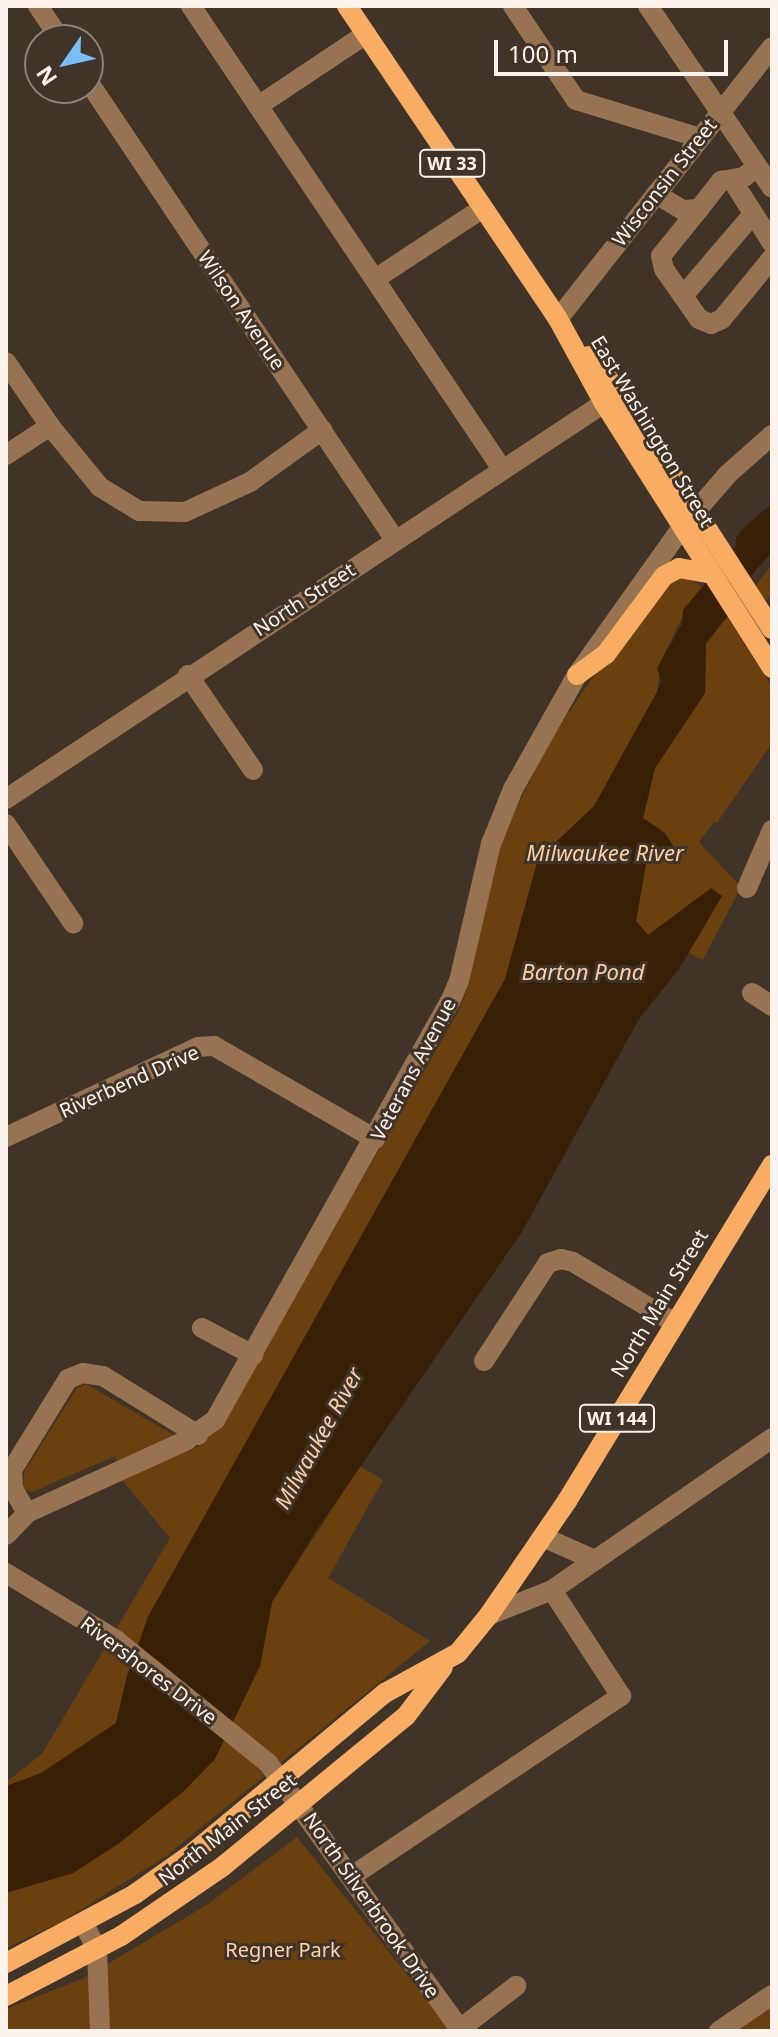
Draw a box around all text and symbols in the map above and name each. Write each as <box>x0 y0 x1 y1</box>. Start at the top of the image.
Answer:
north arrow <box>24 24 104 104</box>
scale bar <box>498 24 732 74</box>
text: 100 m <box>508 37 578 70</box>
text: N <box>28 61 63 92</box>
street label: Wisconsin Street <box>607 113 721 251</box>
road number: WI 33 <box>418 149 486 177</box>
street label: Wilson Avenue <box>193 246 291 374</box>
street label: East Washington Street <box>587 331 719 531</box>
street label: North Street <box>249 557 359 641</box>
water label: Milwaukee River <box>526 840 684 866</box>
water label: Barton Pond <box>522 959 644 985</box>
street label: Veterans Avenue <box>365 994 461 1144</box>
street label: Riverbend Drive <box>56 1039 202 1123</box>
street label: North Main Street <box>605 1225 713 1381</box>
water label: Milwaukee River <box>268 1363 368 1513</box>
road number: WI 144 <box>579 1404 655 1432</box>
street label: Rivershores Drive <box>76 1611 222 1729</box>
street label: North Main Street <box>153 1768 301 1890</box>
street label: North Silverbrook Drive <box>299 1808 445 2002</box>
park label: Regner Park <box>225 1937 341 1961</box>

